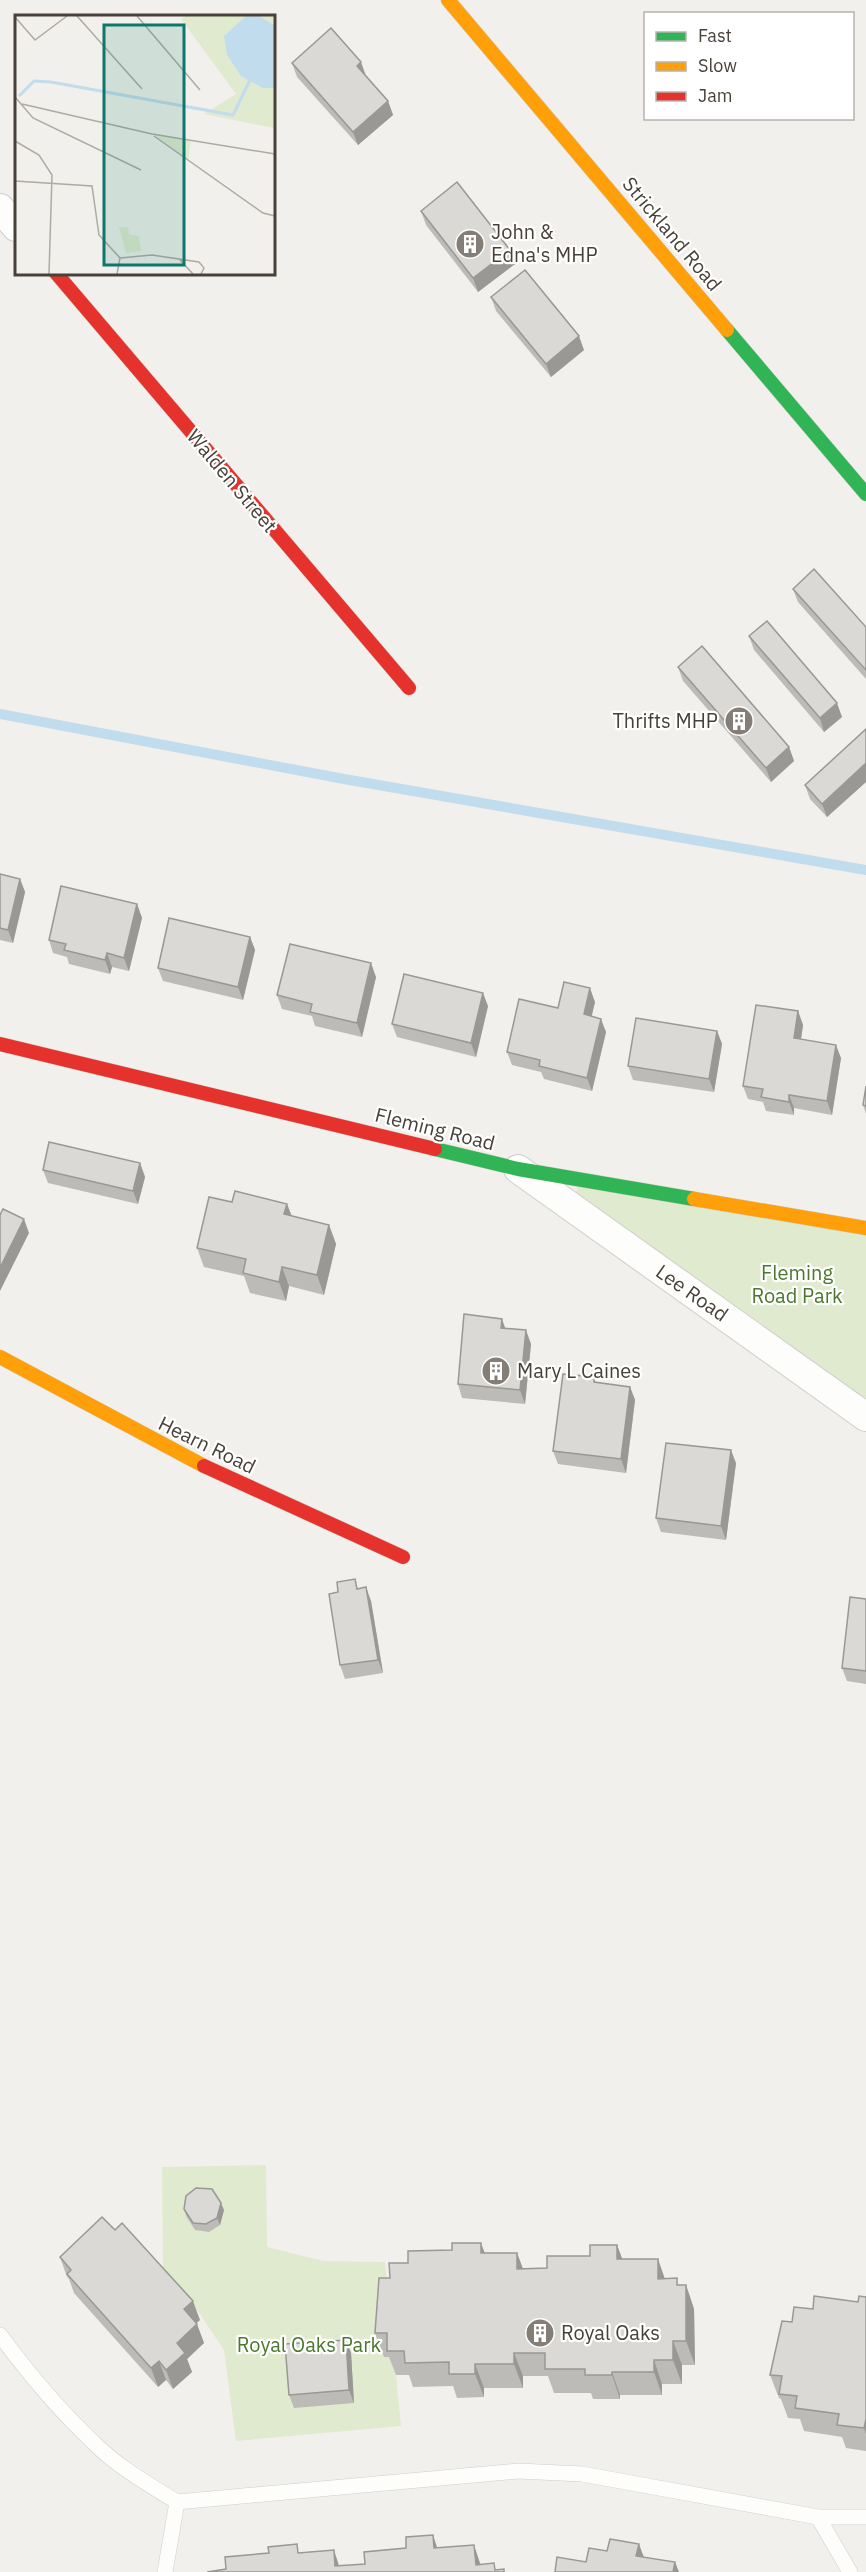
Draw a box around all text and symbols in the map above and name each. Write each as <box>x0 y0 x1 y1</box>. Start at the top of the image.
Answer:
legend <box>644 12 854 120</box>
inset map <box>15 15 274 274</box>
text: Fast <box>698 24 732 47</box>
text: Slow <box>698 54 737 77</box>
text: Jam <box>698 84 733 107</box>
street label: Strickland Road <box>617 171 728 297</box>
place label: John & Edna's MHP <box>491 218 598 268</box>
building icon: John & Edna's MHP <box>454 228 486 260</box>
street label: Walden Street <box>181 423 284 538</box>
building icon: Thrifts MHP <box>723 705 755 737</box>
place label: Thrifts MHP <box>612 707 718 734</box>
street label: Fleming Road <box>372 1101 498 1156</box>
street label: Lee Road <box>651 1258 734 1327</box>
park label: Fleming Road Park <box>751 1259 843 1309</box>
building icon: Mary L Caines <box>480 1355 512 1387</box>
place label: Mary L Caines <box>517 1357 641 1384</box>
street label: Hearn Road <box>154 1409 260 1480</box>
building icon: Royal Oaks <box>524 2317 556 2349</box>
place label: Royal Oaks <box>561 2319 660 2346</box>
park label: Royal Oaks Park <box>237 2331 382 2358</box>

